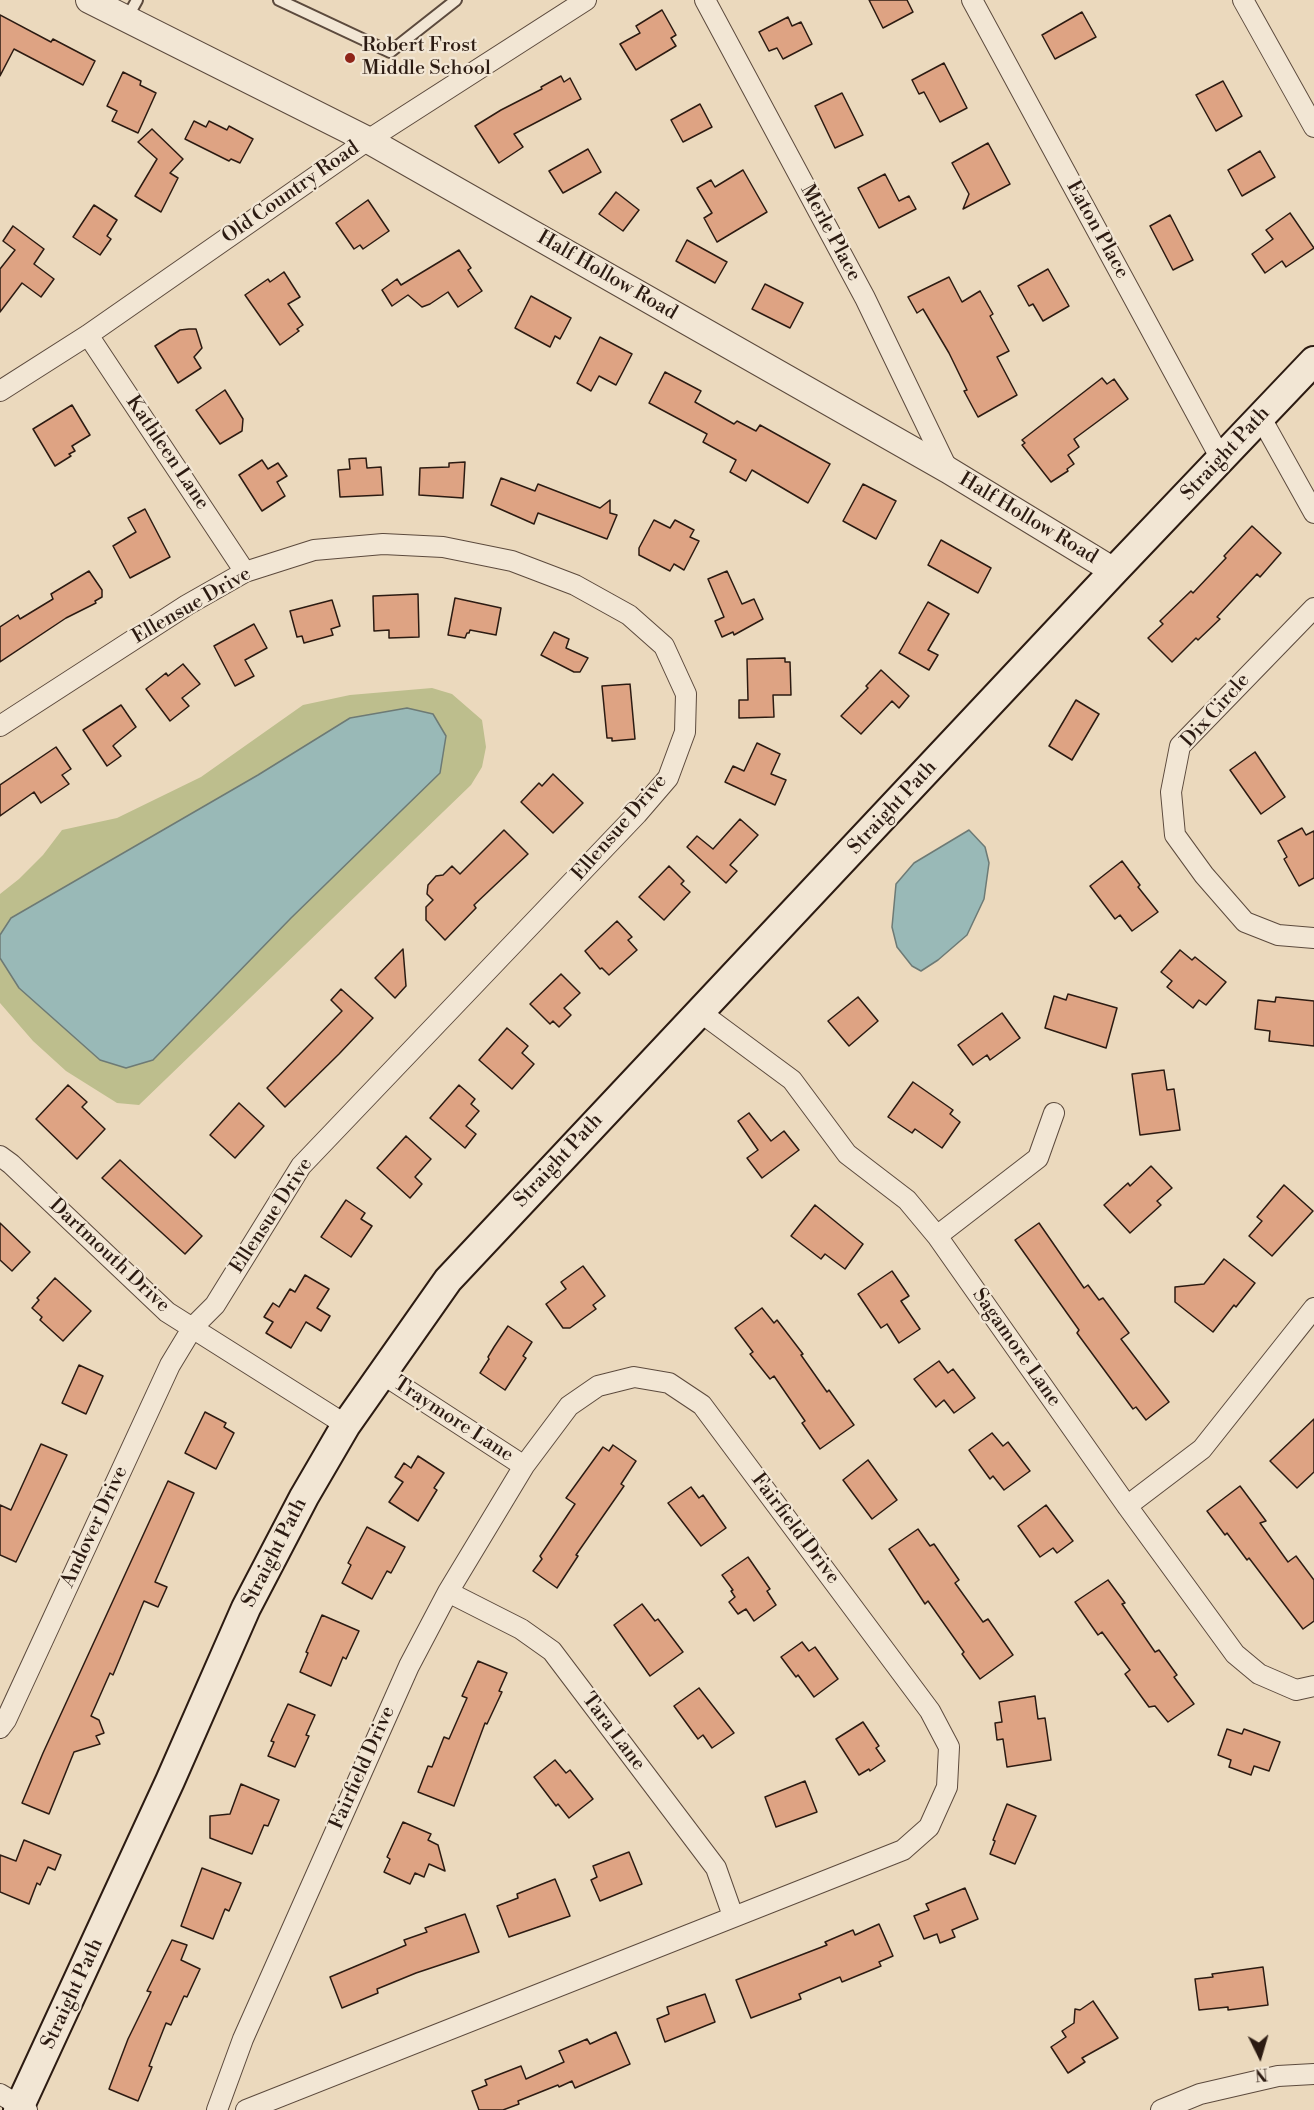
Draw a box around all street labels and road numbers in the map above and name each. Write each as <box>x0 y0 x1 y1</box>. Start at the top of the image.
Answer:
street label: Old Country Road <box>218 137 364 249</box>
street label: Eaton Place <box>1060 177 1134 283</box>
street label: Merle Place <box>794 180 866 286</box>
street label: Half Hollow Road <box>533 226 681 326</box>
street label: Kathleen Lane <box>120 391 214 515</box>
street label: Straight Path <box>1177 402 1275 506</box>
street label: Half Hollow Road <box>954 468 1102 570</box>
street label: Ellensue Drive <box>128 562 256 650</box>
street label: Dix Circle <box>1177 669 1255 753</box>
street label: Straight Path <box>844 756 942 860</box>
street label: Ellensue Drive <box>567 770 673 886</box>
street label: Straight Path <box>510 1109 608 1213</box>
street label: Ellensue Drive <box>226 1154 318 1278</box>
street label: Dartmouth Drive <box>44 1194 174 1318</box>
street label: Sagamore Lane <box>966 1284 1066 1412</box>
street label: Traymore Lane <box>388 1372 518 1468</box>
street label: Andover Drive <box>56 1462 134 1592</box>
street label: Fairfield Drive <box>746 1469 844 1589</box>
street label: Straight Path <box>237 1494 313 1612</box>
street label: Tara Lane <box>576 1688 650 1776</box>
street label: Fairfield Drive <box>325 1703 401 1833</box>
street label: Straight Path <box>37 1935 109 2053</box>

